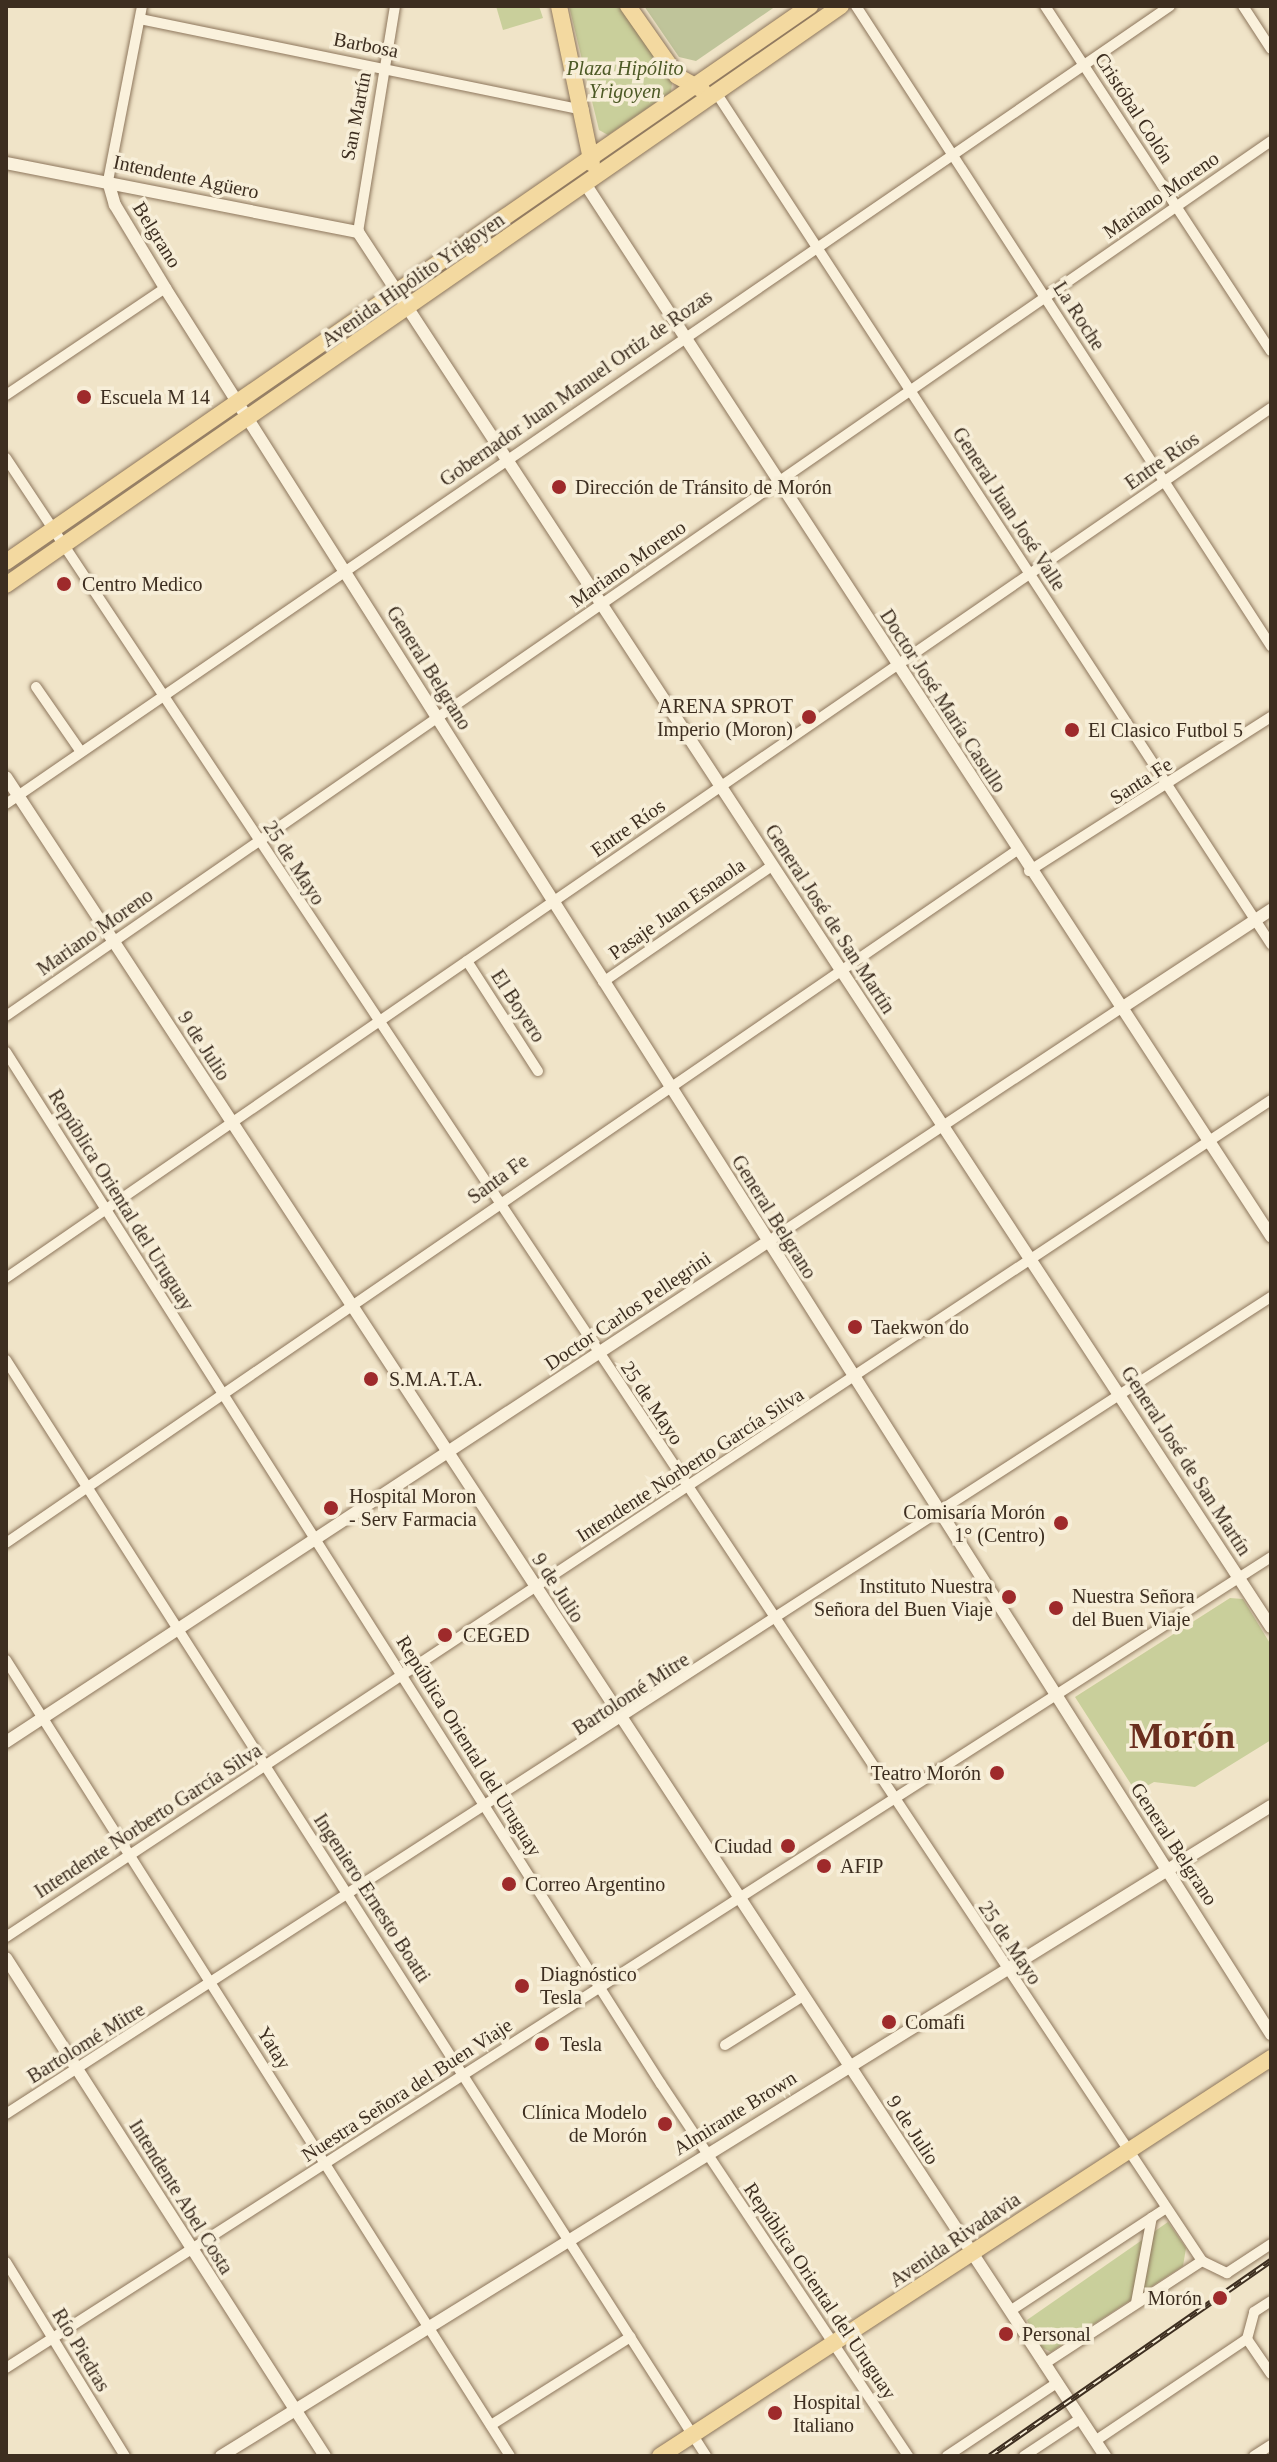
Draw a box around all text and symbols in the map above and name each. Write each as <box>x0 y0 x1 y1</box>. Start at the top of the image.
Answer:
street label: Barbosa <box>332 27 400 63</box>
street label: Cristóbal Colón <box>1089 48 1179 168</box>
park label: Plaza Hipólito Yrigoyen <box>566 56 684 103</box>
street label: San Martín <box>336 70 376 162</box>
street label: Mariano Moreno <box>1098 146 1224 244</box>
street label: Intendente Agüero <box>110 150 262 204</box>
street label: Belgrano <box>127 198 187 272</box>
street label: Avenida Hipólito Yrigoyen <box>317 208 509 352</box>
street label: La Roche <box>1048 277 1110 355</box>
street label: Gobernador Juan Manuel Ortiz de Rozas <box>435 284 717 492</box>
place label: Escuela M 14 <box>100 385 210 409</box>
marker: Escuela M 14 <box>75 388 93 406</box>
street label: General Juan José Valle <box>947 423 1071 595</box>
street label: Entre Ríos <box>1120 427 1204 495</box>
place label: Dirección de Tránsito de Morón <box>575 475 832 499</box>
marker: Dirección de Tránsito de Morón <box>550 478 568 496</box>
street label: Mariano Moreno <box>565 515 691 613</box>
place label: Centro Medico <box>82 572 203 596</box>
marker: Centro Medico <box>53 573 75 595</box>
street label: General Belgrano <box>381 602 477 734</box>
street label: Doctor José María Casullo <box>875 605 1011 797</box>
place label: ARENA SPROT Imperio (Moron) <box>657 694 793 741</box>
marker: ARENA SPROT Imperio (Moron) <box>800 708 818 726</box>
place label: El Clasico Futbol 5 <box>1088 718 1243 742</box>
marker: El Clasico Futbol 5 <box>1063 721 1081 739</box>
street label: Santa Fe <box>1105 752 1177 810</box>
street label: Entre Ríos <box>586 794 670 862</box>
street label: 25 de Mayo <box>258 816 330 910</box>
street label: General José de San Martín <box>760 820 900 1018</box>
street label: Pasaje Juan Esnaola <box>604 853 750 965</box>
street label: Mariano Moreno <box>32 883 158 981</box>
street label: El Boyero <box>486 965 550 1047</box>
street label: 9 de Julio <box>173 1007 235 1085</box>
street label: República Oriental del Uruguay <box>43 1085 199 1315</box>
street label: Santa Fe <box>463 1149 533 1209</box>
street label: General Belgrano <box>726 1151 822 1283</box>
street label: Doctor Carlos Pellegrini <box>540 1246 716 1376</box>
place label: Taekwon do <box>871 1315 969 1339</box>
marker: Taekwon do <box>846 1318 864 1336</box>
street label: 25 de Mayo <box>615 1357 689 1449</box>
street label: General José de San Martín <box>1116 1362 1256 1560</box>
place label: S.M.A.T.A. <box>389 1367 483 1391</box>
marker: S.M.A.T.A. <box>360 1368 382 1390</box>
street label: Intendente Norberto García Silva <box>572 1382 808 1548</box>
place label: Hospital Moron - Serv Farmacia <box>349 1484 477 1531</box>
marker: Hospital Moron - Serv Farmacia <box>320 1497 342 1519</box>
place label: Comisaría Morón 1° (Centro) <box>903 1500 1045 1547</box>
marker: Comisaría Morón 1° (Centro) <box>1052 1514 1070 1532</box>
street label: 9 de Julio <box>527 1549 589 1627</box>
place label: Instituto Nuestra Señora del Buen Viaje <box>814 1574 993 1621</box>
place label: Nuestra Señora del Buen Viaje <box>1072 1584 1195 1631</box>
marker: Instituto Nuestra Señora del Buen Viaje <box>1000 1588 1018 1606</box>
marker: Nuestra Señora del Buen Viaje <box>1047 1599 1065 1617</box>
place label: CEGED <box>463 1623 530 1647</box>
marker: CEGED <box>434 1624 456 1646</box>
street label: República Oriental del Uruguay <box>391 1631 547 1861</box>
street label: Bartolomé Mitre <box>568 1647 694 1741</box>
district label: Morón <box>1129 1715 1235 1759</box>
street label: Intendente Norberto García Silva <box>30 1738 266 1904</box>
place label: Teatro Morón <box>871 1761 981 1785</box>
marker: Teatro Morón <box>988 1764 1006 1782</box>
street label: General Belgrano <box>1125 1778 1223 1910</box>
street label: Ingeniero Ernesto Boatti <box>308 1809 436 1987</box>
place label: Ciudad <box>714 1834 772 1858</box>
marker: Ciudad <box>779 1837 797 1855</box>
place label: AFIP <box>840 1854 883 1878</box>
marker: AFIP <box>815 1857 833 1875</box>
place label: Correo Argentino <box>525 1872 666 1896</box>
marker: Correo Argentino <box>500 1875 518 1893</box>
street label: 25 de Mayo <box>973 1897 1047 1989</box>
place label: Diagnóstico Tesla <box>540 1962 637 2009</box>
marker: Diagnóstico Tesla <box>511 1975 533 1997</box>
street label: Bartolomé Mitre <box>23 1997 149 2089</box>
place label: Comafi <box>905 2010 965 2034</box>
street label: Nuestra Señora del Buen Viaje <box>297 2013 517 2167</box>
marker: Comafi <box>880 2013 898 2031</box>
street label: Yatay <box>252 2022 296 2074</box>
place label: Tesla <box>560 2032 602 2056</box>
marker: Tesla <box>531 2033 553 2055</box>
street label: Almirante Brown <box>669 2066 801 2160</box>
street label: 9 de Julio <box>882 2091 944 2169</box>
place label: Clínica Modelo de Morón <box>522 2100 647 2147</box>
marker: Clínica Modelo de Morón <box>654 2113 676 2135</box>
street label: Intendente Abel Costa <box>123 2115 239 2279</box>
street label: República Oriental del Uruguay <box>738 2178 902 2404</box>
street label: Avenida Rivadavia <box>885 2187 1025 2293</box>
place label: Morón <box>1148 2286 1202 2310</box>
marker: Morón <box>1209 2287 1231 2309</box>
street label: Río Piedras <box>47 2304 115 2396</box>
place label: Personal <box>1022 2322 1091 2346</box>
marker: Personal <box>997 2325 1015 2343</box>
place label: Hospital Italiano <box>793 2390 861 2437</box>
marker: Hospital Italiano <box>764 2402 786 2424</box>

